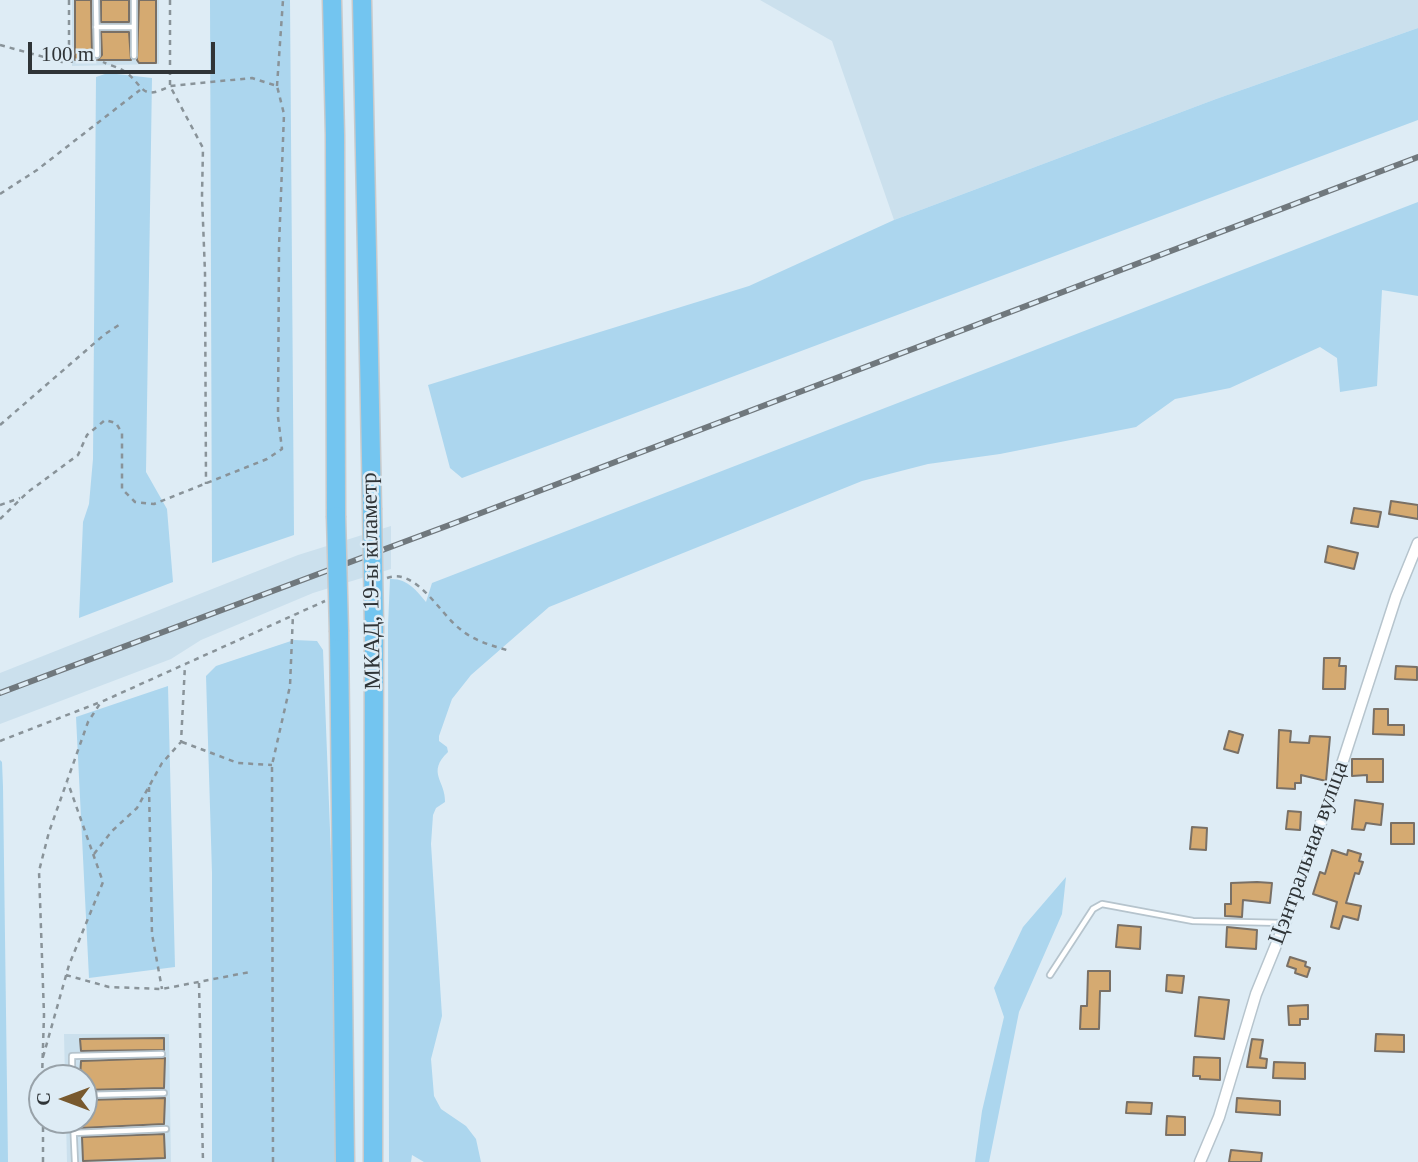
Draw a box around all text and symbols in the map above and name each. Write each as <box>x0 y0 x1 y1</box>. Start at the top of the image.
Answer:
scale bar <box>32 28 219 72</box>
text: 100 m <box>41 42 94 66</box>
street label: МКАД, 19-ы кіламетр <box>356 472 388 690</box>
street label: Цэнтральная вуліца <box>1263 758 1355 948</box>
north arrow <box>28 1064 98 1134</box>
text: С <box>33 1092 54 1106</box>

